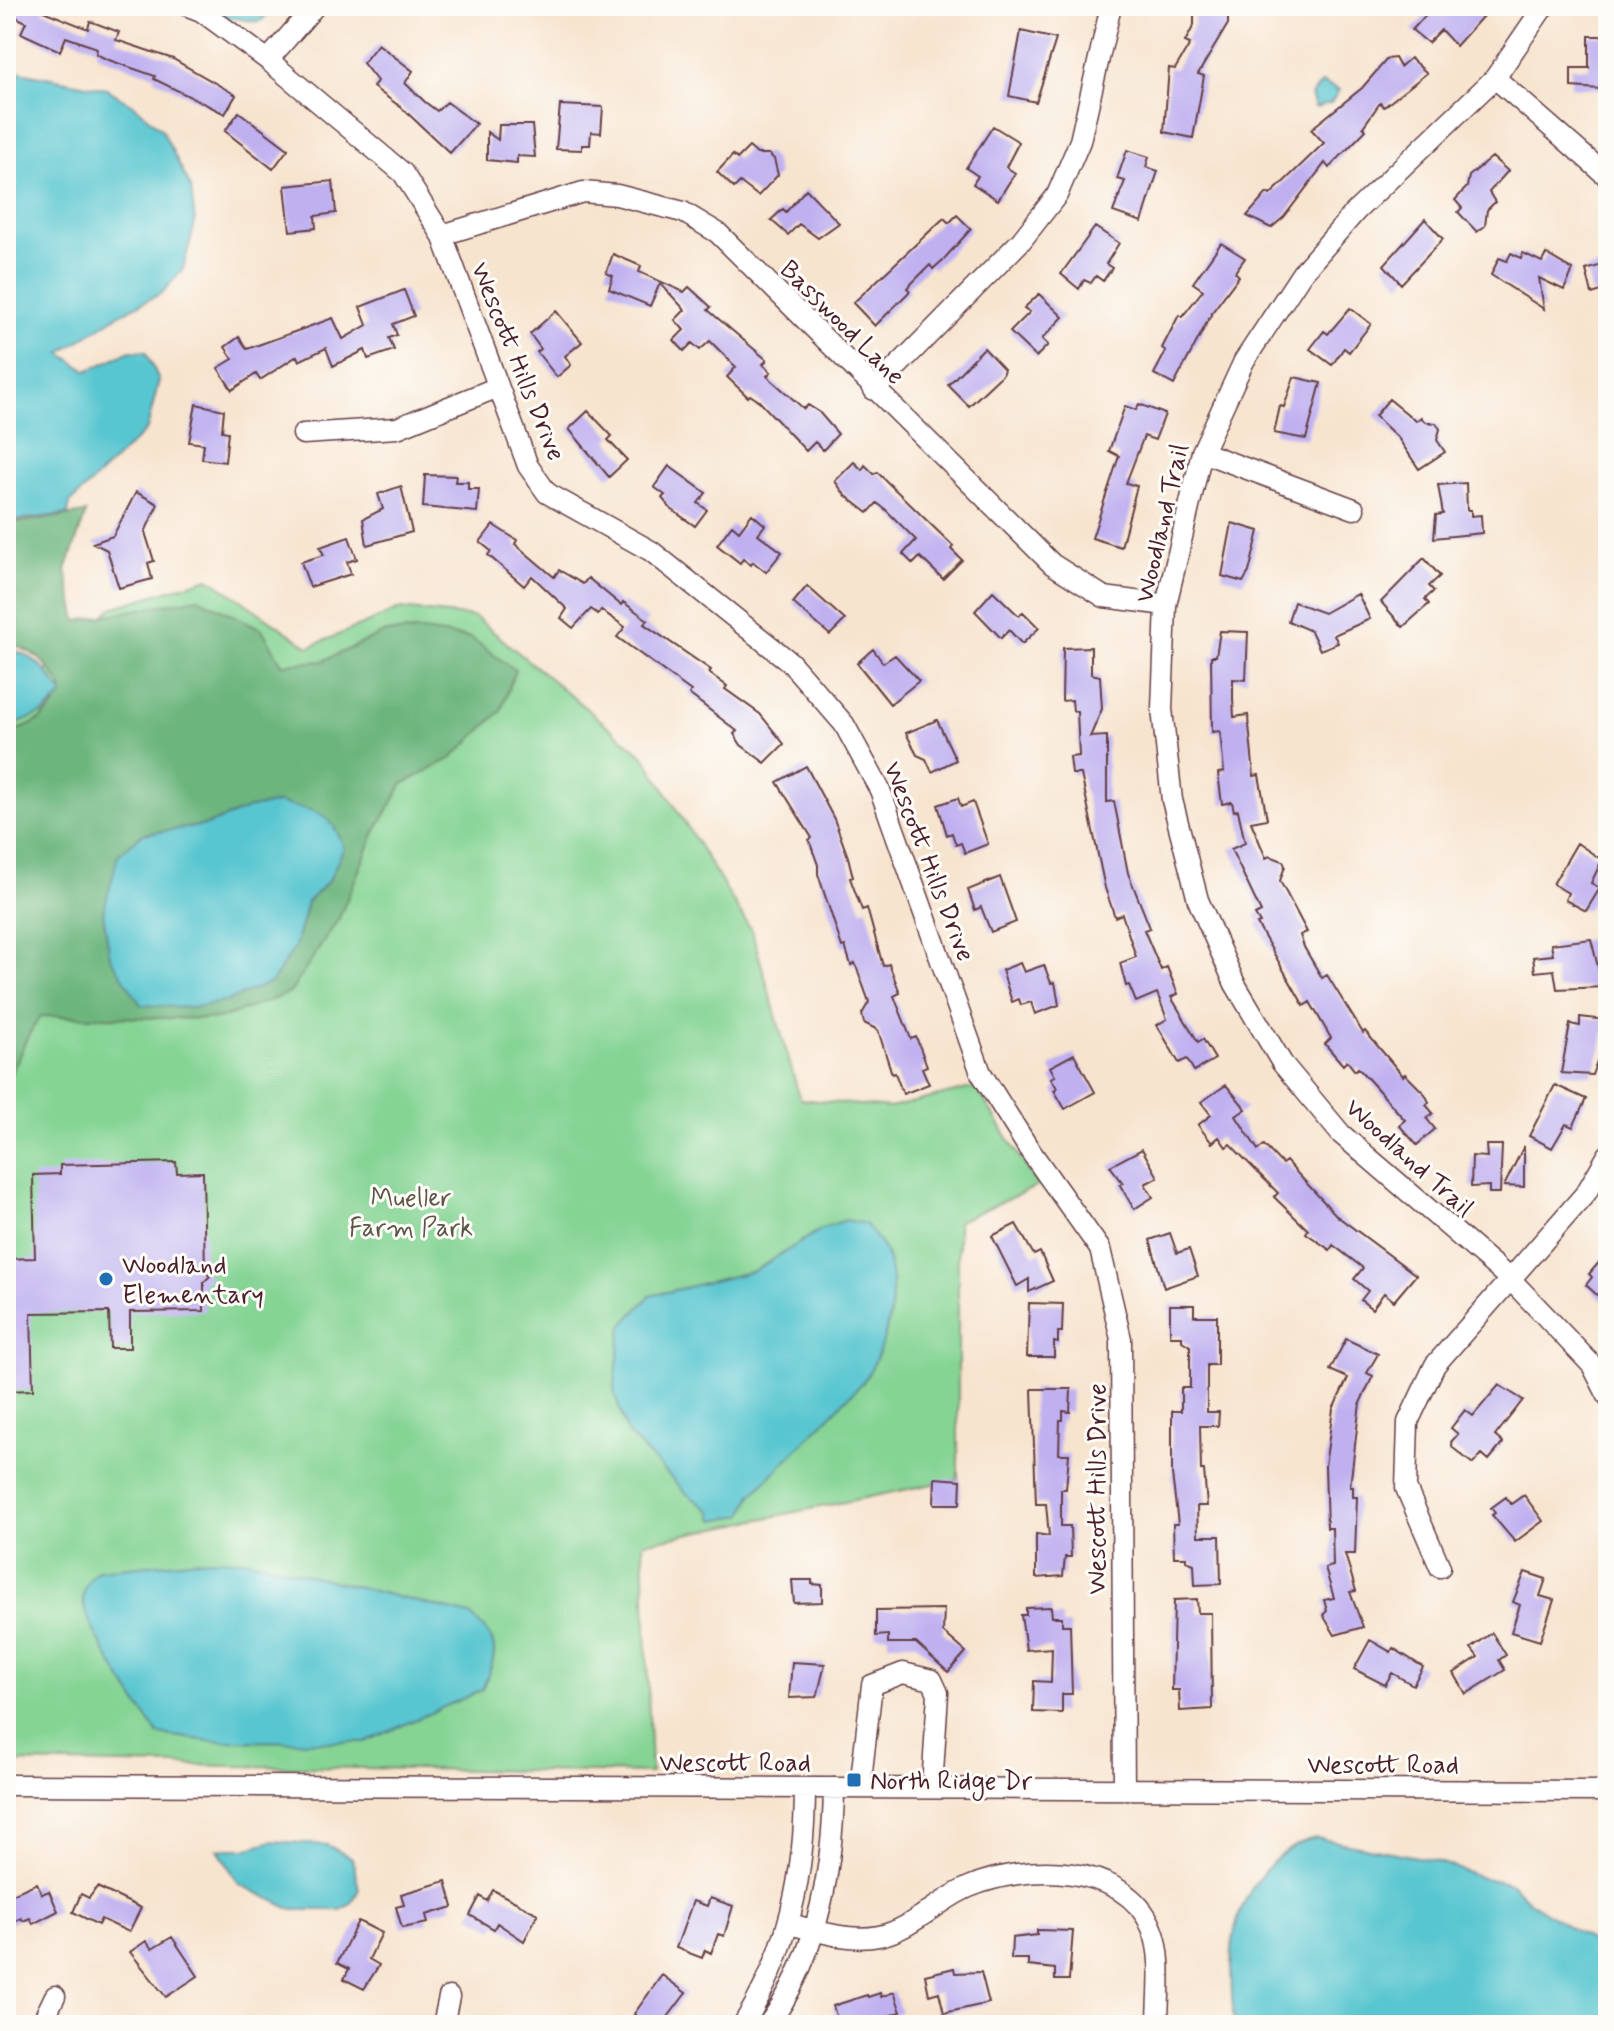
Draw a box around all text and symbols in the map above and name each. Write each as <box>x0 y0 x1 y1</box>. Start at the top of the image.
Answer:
street label: Basswood Lane <box>772 254 911 393</box>
street label: Wescott Hills Drive <box>462 257 572 466</box>
street label: Woodland Trail <box>1128 441 1198 606</box>
street label: Wescott Hills Drive <box>874 757 982 966</box>
street label: Woodland Trail <box>1337 1092 1480 1225</box>
park label: Mueller Farm Park <box>349 1182 473 1246</box>
place label: Woodland Elementary <box>122 1249 264 1313</box>
marker: Woodland Elementary <box>97 1270 115 1288</box>
street label: Wescott Hills Drive <box>1081 1383 1115 1595</box>
street label: Wescott Road <box>659 1747 811 1781</box>
street label: Wescott Road <box>1307 1749 1459 1783</box>
place label: North Ridge Dr <box>870 1765 1033 1801</box>
marker: North Ridge Dr <box>845 1771 863 1789</box>

